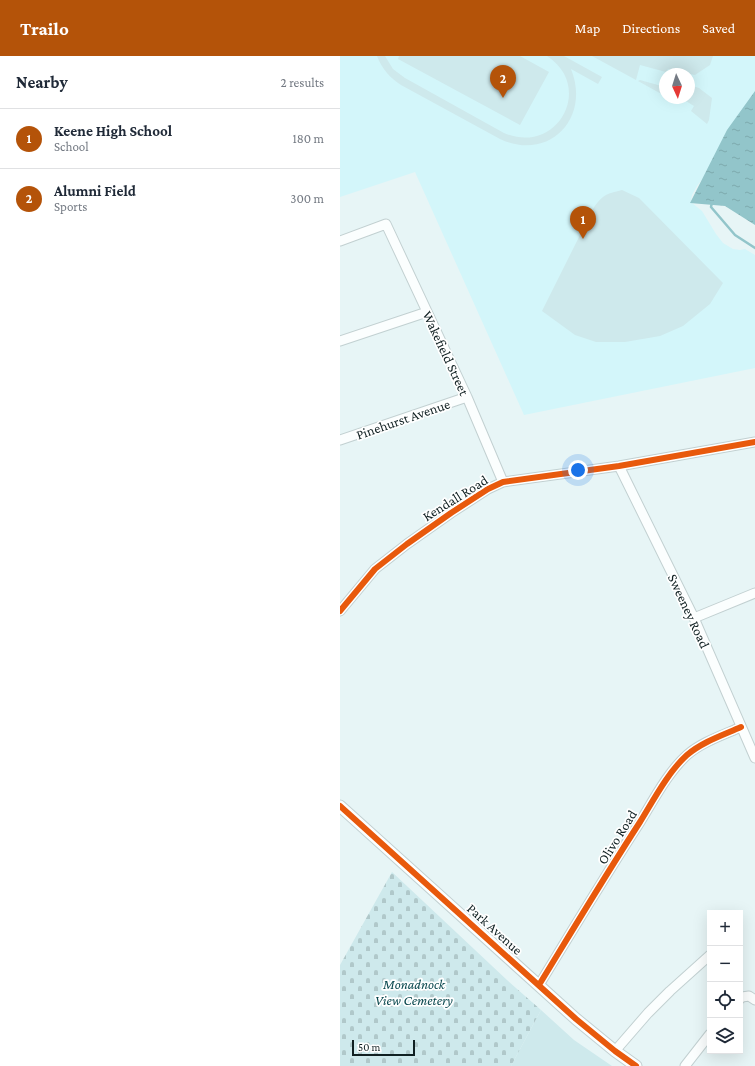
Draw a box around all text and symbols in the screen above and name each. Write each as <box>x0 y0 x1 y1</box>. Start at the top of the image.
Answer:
text: Trailo <box>20 18 69 39</box>
text: Map <box>575 20 600 36</box>
text: Directions <box>622 20 680 36</box>
text: Saved <box>702 20 735 36</box>
pin: 2 <box>490 65 516 98</box>
north arrow <box>659 68 695 104</box>
text: Nearby <box>16 73 68 92</box>
text: 2 results <box>281 75 324 90</box>
text: Keene High School <box>54 123 172 139</box>
text: 1 <box>27 131 31 146</box>
text: 180 m <box>292 131 324 146</box>
text: School <box>54 139 89 154</box>
text: Alumni Field <box>54 183 136 199</box>
text: 2 <box>26 191 32 206</box>
text: 300 m <box>290 191 324 206</box>
text: Sports <box>54 199 87 214</box>
pin: 1 <box>570 206 596 239</box>
street label: Wakefield Street <box>419 308 473 398</box>
street label: Pinehurst Avenue <box>354 395 452 443</box>
your location <box>568 460 588 480</box>
street label: Kendall Road <box>419 471 491 524</box>
street label: Sweeney Road <box>665 571 713 651</box>
street label: Olivo Road <box>594 806 640 867</box>
street label: Park Avenue <box>464 900 526 958</box>
map controls <box>707 910 743 1054</box>
button: + <box>707 910 743 946</box>
button: − <box>707 946 743 982</box>
park label: Monadnock View Cemetery <box>375 976 453 1008</box>
button: locate <box>707 982 743 1018</box>
button: layers <box>707 1018 743 1054</box>
scale bar <box>352 1038 415 1057</box>
text: 50 m <box>358 1041 380 1053</box>

